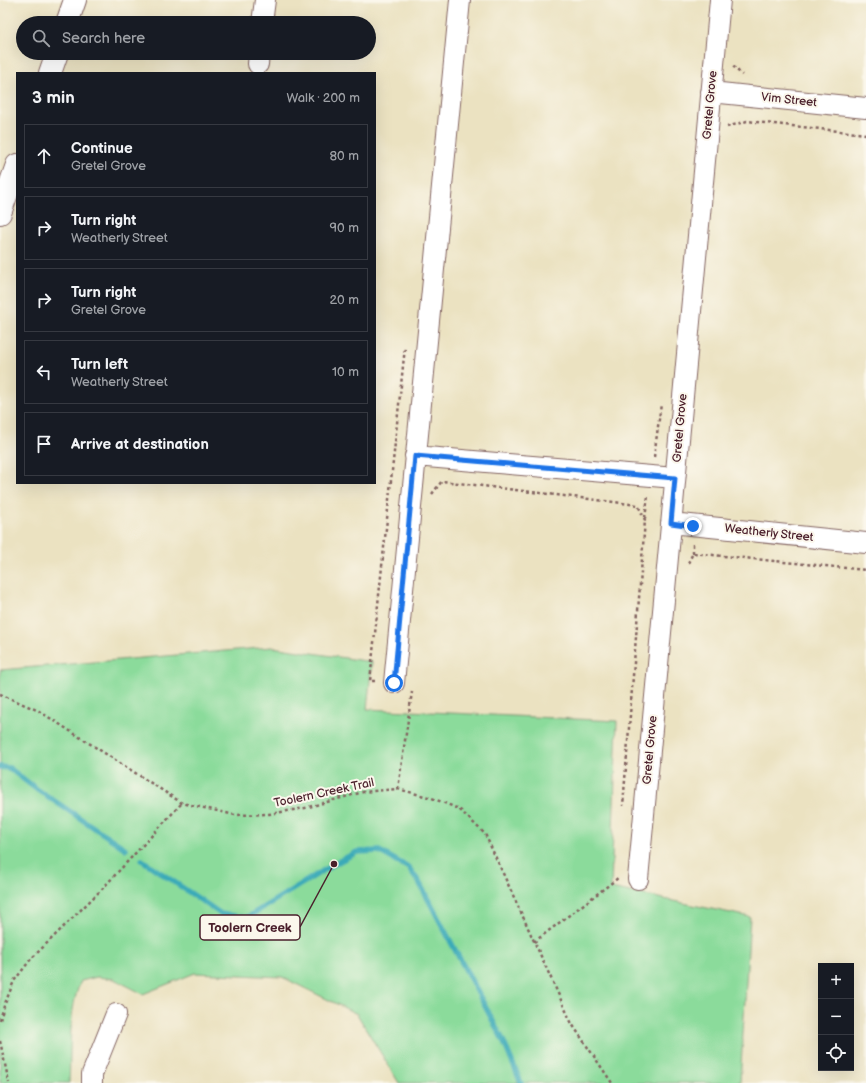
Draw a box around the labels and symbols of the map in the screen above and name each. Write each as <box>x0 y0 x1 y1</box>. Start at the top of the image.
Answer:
street label: Gretel Grove <box>700 70 720 140</box>
street label: Vim Street <box>760 90 818 110</box>
street label: Gretel Grove <box>670 393 690 463</box>
route end <box>684 517 702 535</box>
street label: Weatherly Street <box>724 521 814 545</box>
route start <box>385 674 403 692</box>
street label: Gretel Grove <box>640 715 660 785</box>
street label: Toolern Creek Trail <box>272 775 376 811</box>
callout: Toolern Creek <box>200 915 300 940</box>
text: Toolern Creek <box>208 920 292 936</box>

